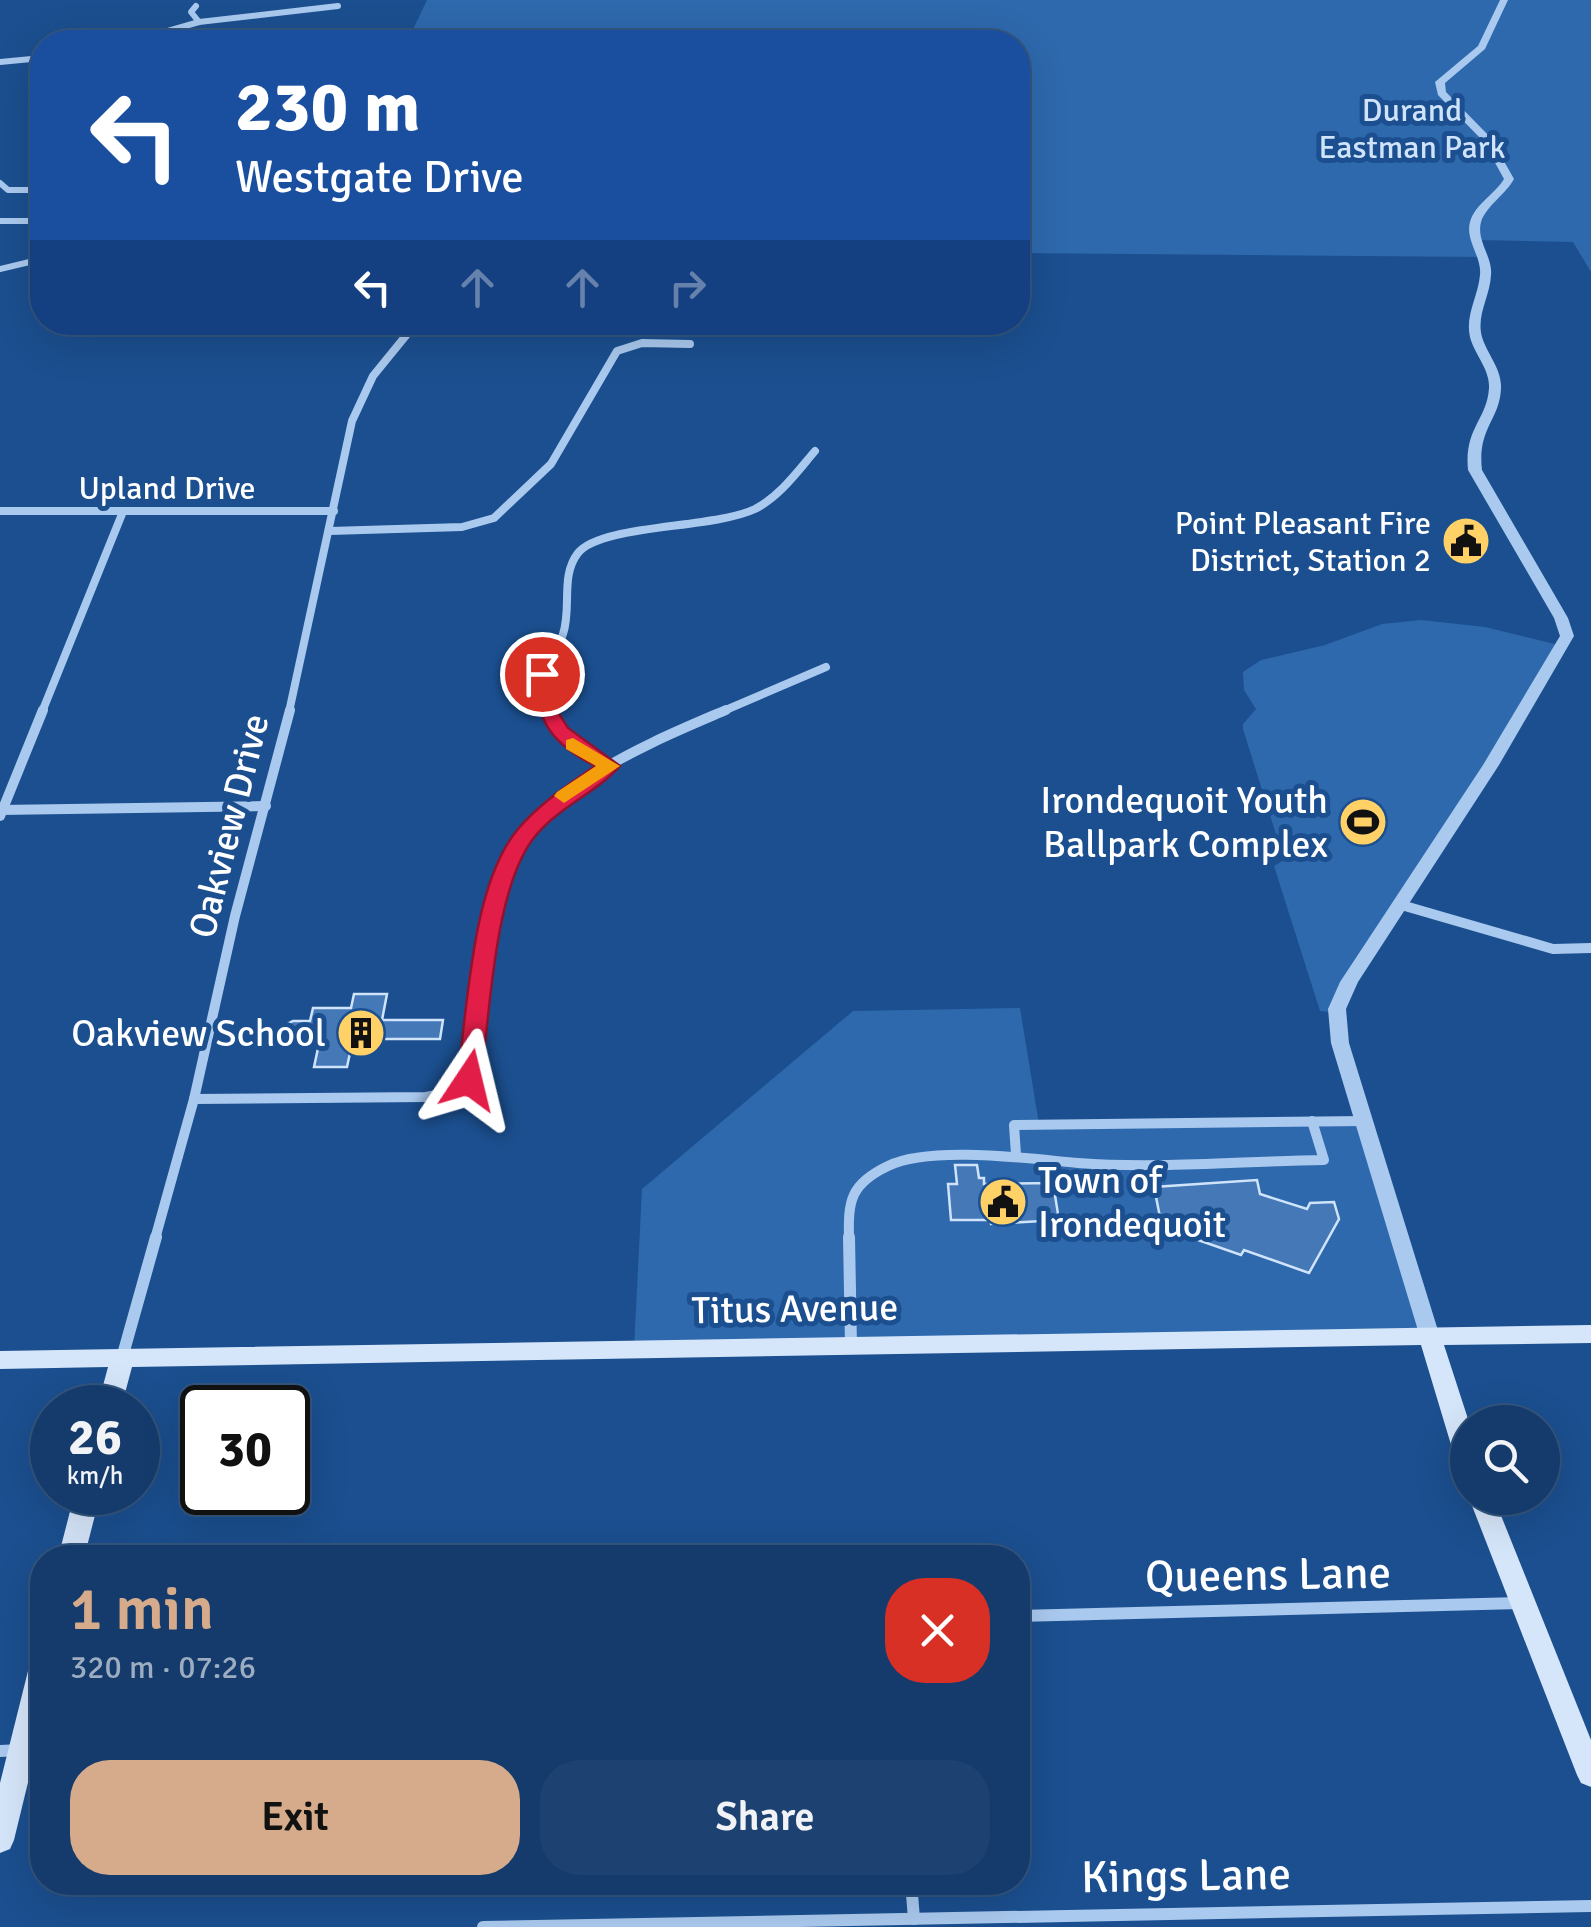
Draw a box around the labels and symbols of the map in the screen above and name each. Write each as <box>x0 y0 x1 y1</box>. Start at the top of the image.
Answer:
park label: Durand Eastman Park <box>1318 91 1506 167</box>
street label: Upland Drive <box>78 469 256 508</box>
place label: Point Pleasant Fire District, Station 2 <box>1175 504 1431 580</box>
public building icon: Point Pleasant Fire District, Station 2 <box>1440 515 1492 567</box>
pin <box>500 632 585 717</box>
street label: Oakview Drive <box>178 709 280 943</box>
place label: Irondequoit Youth Ballpark Complex <box>1040 777 1328 868</box>
sports icon: Irondequoit Youth Ballpark Complex <box>1337 796 1389 848</box>
building icon: Oakview School <box>335 1007 387 1059</box>
place label: Oakview School <box>71 1010 326 1057</box>
position arrow <box>417 1028 521 1132</box>
place label: Town of Irondequoit <box>1038 1157 1226 1248</box>
public building icon: Town of Irondequoit <box>977 1176 1029 1228</box>
street label: Titus Avenue <box>691 1284 899 1334</box>
speed limit sign: 30 <box>180 1385 310 1515</box>
street label: Queens Lane <box>1145 1545 1391 1605</box>
street label: Kings Lane <box>1081 1847 1291 1905</box>

